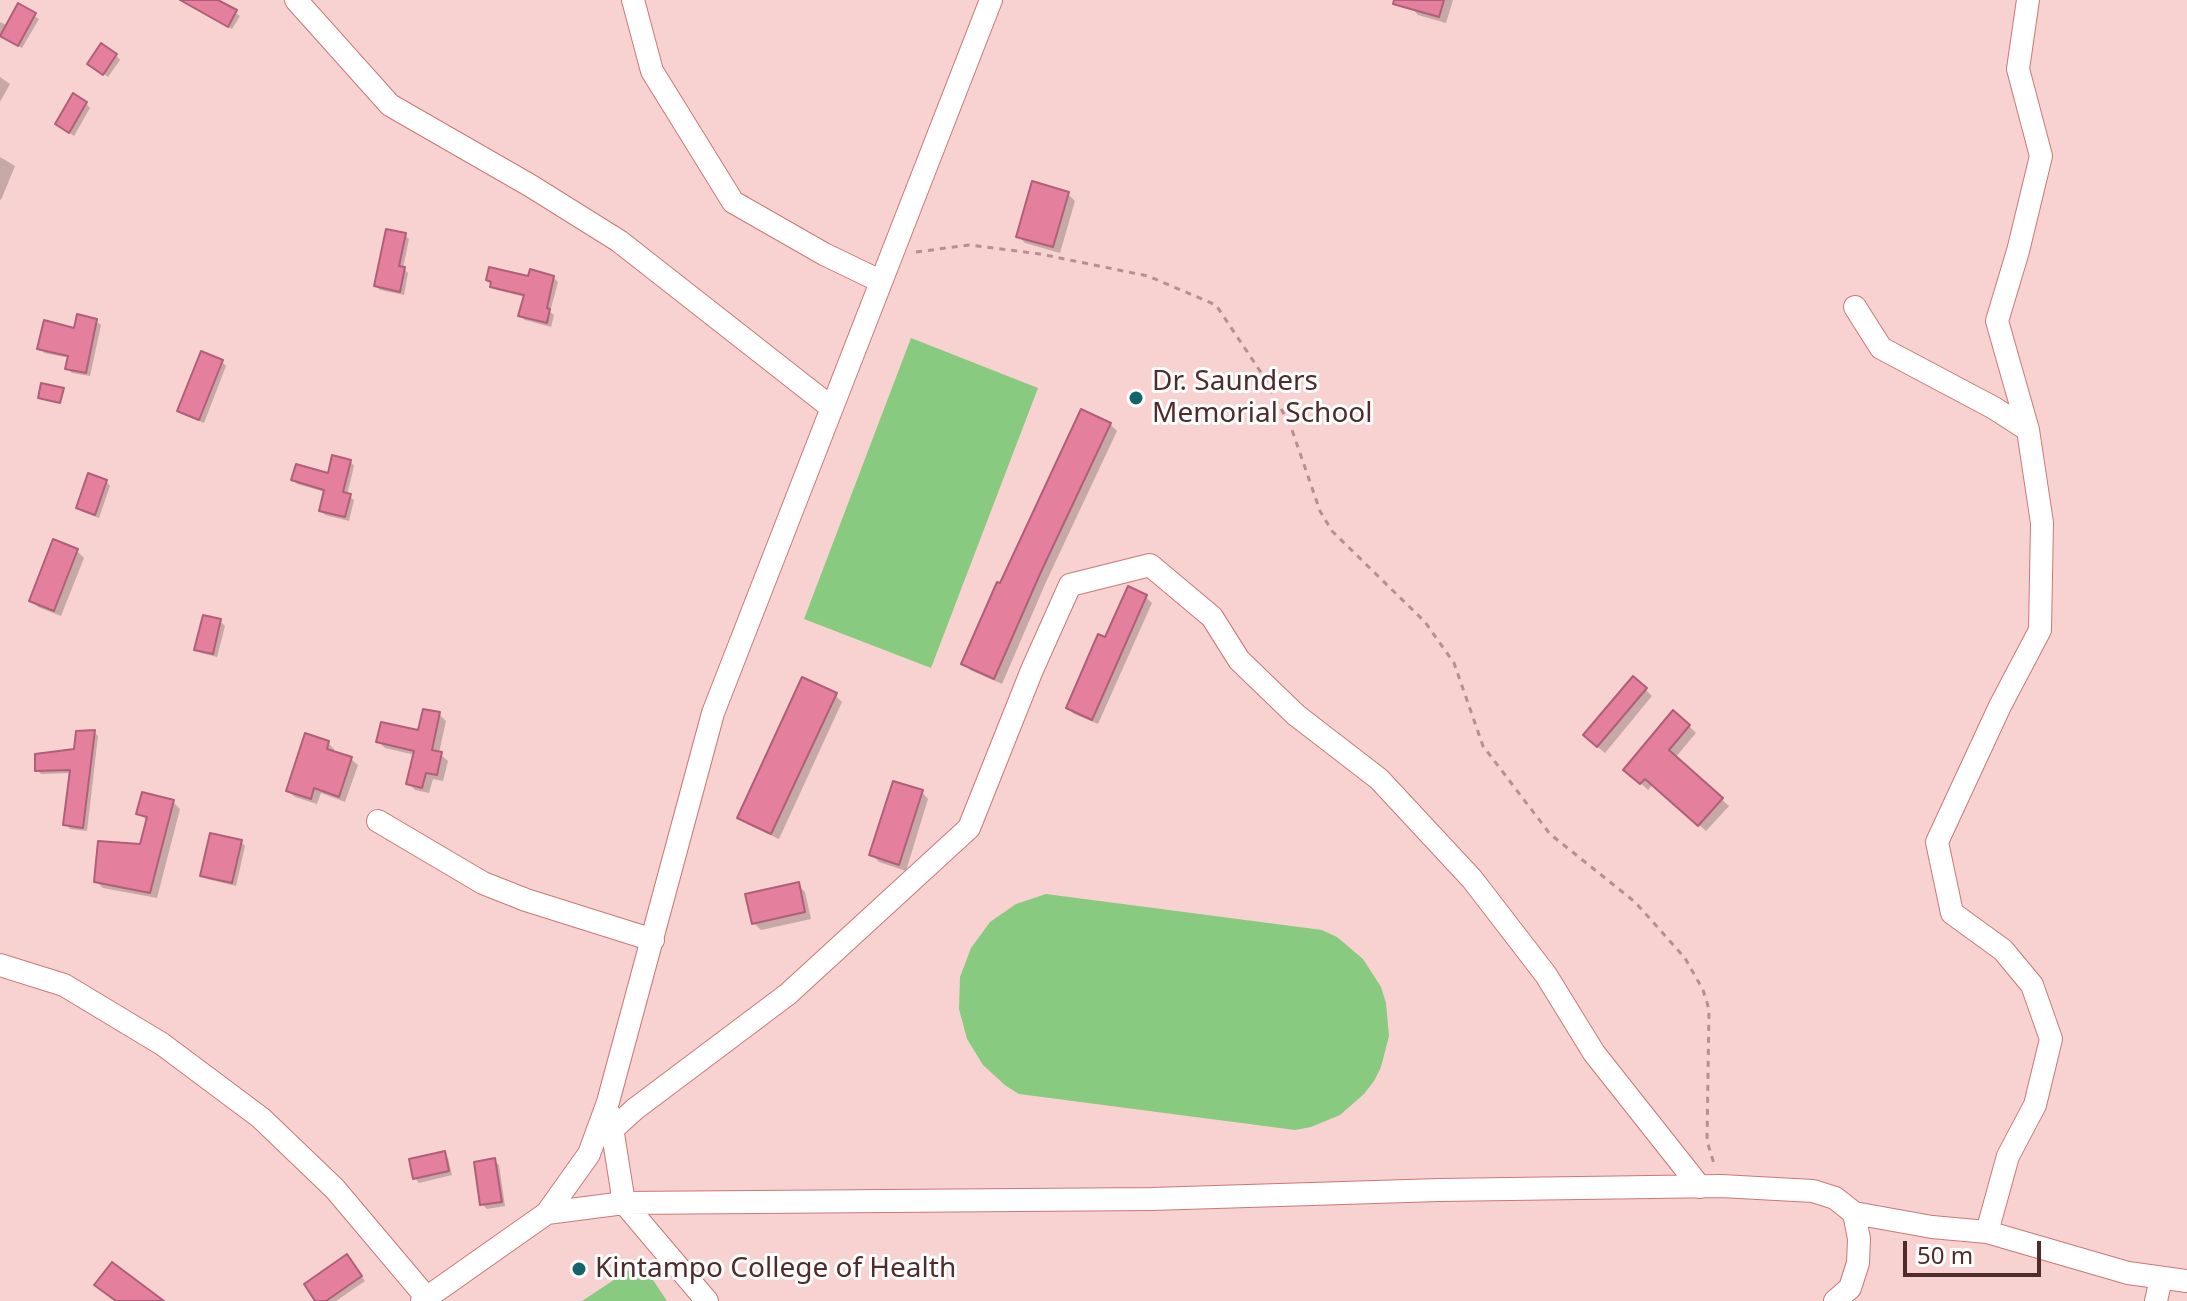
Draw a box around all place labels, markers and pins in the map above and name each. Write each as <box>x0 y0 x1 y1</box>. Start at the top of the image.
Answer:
place label: Dr. Saunders Memorial School <box>1152 365 1373 431</box>
marker: Dr. Saunders Memorial School <box>1127 389 1145 407</box>
place label: Kintampo College of Health <box>595 1252 956 1286</box>
marker: Kintampo College of Health <box>570 1260 588 1278</box>

